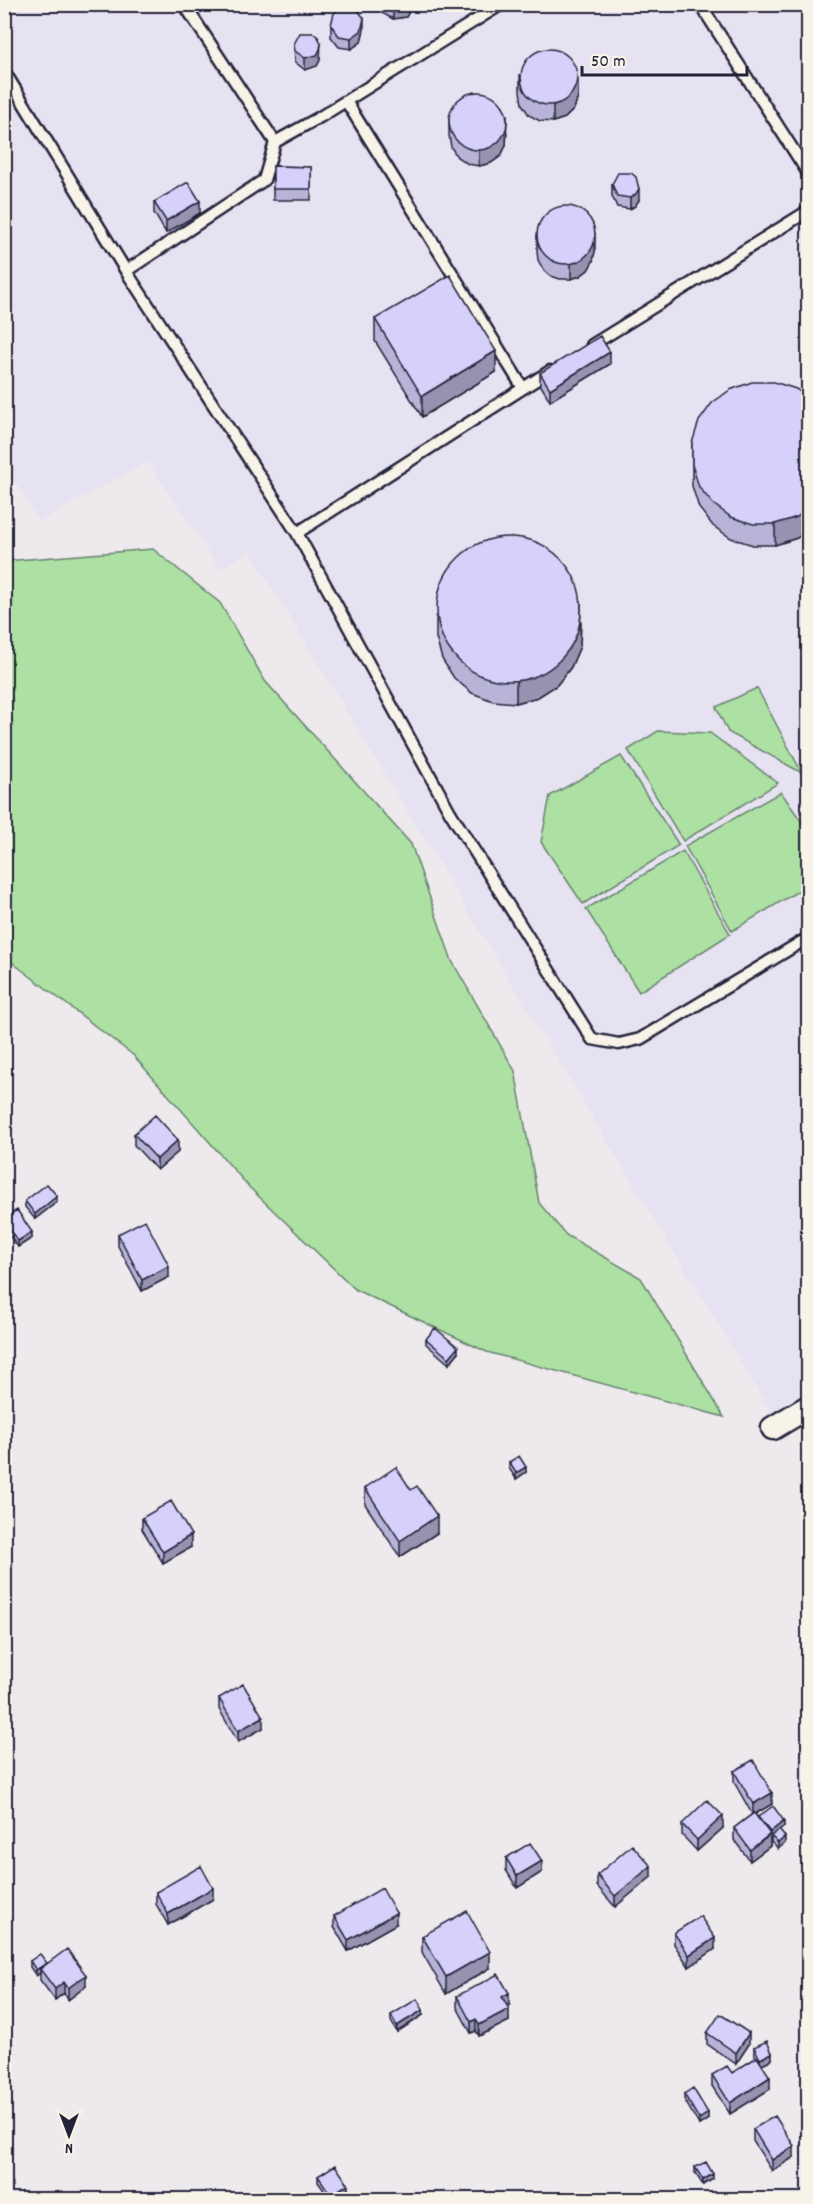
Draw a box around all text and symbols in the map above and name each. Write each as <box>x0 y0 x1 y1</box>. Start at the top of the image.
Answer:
scale bar <box>582 39 747 77</box>
text: 50 m <box>591 50 626 75</box>
north arrow <box>39 2105 99 2165</box>
text: N <box>65 2136 73 2159</box>

